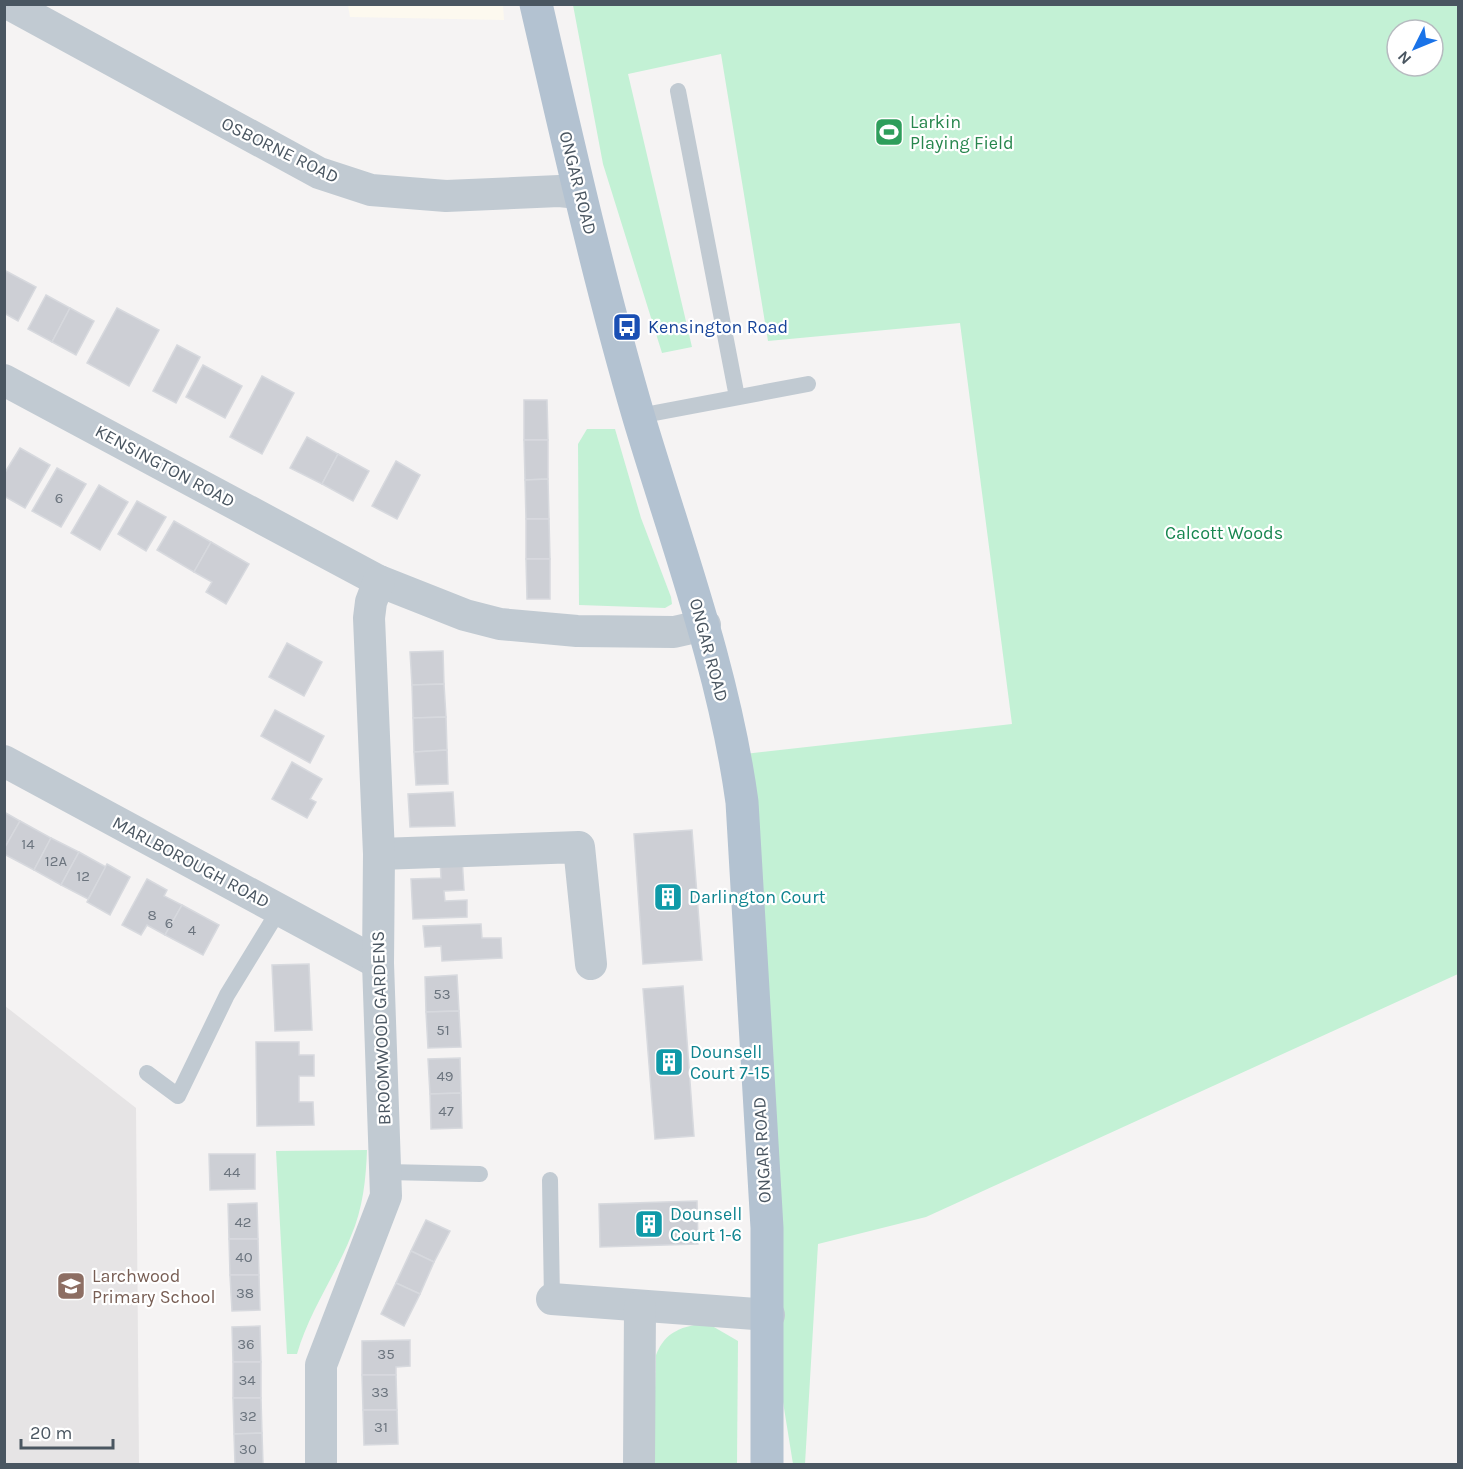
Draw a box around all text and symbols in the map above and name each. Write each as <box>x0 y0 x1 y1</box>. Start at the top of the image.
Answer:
north arrow <box>1385 18 1445 78</box>
text: N <box>1394 47 1415 69</box>
place label: Larkin Playing Field <box>910 111 1014 154</box>
street label: OSBORNE ROAD <box>218 112 342 188</box>
sports icon: Larkin Playing Field <box>873 116 905 148</box>
street label: ONGAR ROAD <box>555 129 601 237</box>
bus stop icon: Kensington Road <box>611 311 643 343</box>
place label: Kensington Road <box>648 316 788 338</box>
street label: KENSINGTON ROAD <box>91 420 239 512</box>
house number: 6 <box>55 489 63 507</box>
park label: Calcott Woods <box>1165 522 1283 544</box>
street label: ONGAR ROAD <box>685 596 733 704</box>
street label: MARLBOROUGH ROAD <box>109 811 273 913</box>
house number: 14 <box>21 835 35 853</box>
house number: 12A <box>45 852 68 870</box>
house number: 12 <box>76 867 90 885</box>
building icon: Darlington Court <box>652 881 684 913</box>
place label: Darlington Court <box>689 886 826 908</box>
house number: 8 <box>147 906 157 924</box>
house number: 6 <box>165 914 173 932</box>
house number: 4 <box>188 921 197 939</box>
street label: BROOMWOOD GARDENS <box>367 931 395 1125</box>
house number: 53 <box>433 985 451 1003</box>
house number: 51 <box>436 1021 450 1039</box>
place label: Dounsell Court 7-15 <box>690 1041 770 1084</box>
building icon: Dounsell Court 7-15 <box>653 1046 685 1078</box>
house number: 49 <box>436 1067 454 1085</box>
street label: ONGAR ROAD <box>748 1096 776 1204</box>
house number: 47 <box>438 1102 454 1120</box>
house number: 44 <box>224 1163 241 1181</box>
place label: Dounsell Court 1-6 <box>670 1203 742 1246</box>
building icon: Dounsell Court 1-6 <box>633 1208 665 1240</box>
house number: 42 <box>234 1213 252 1231</box>
house number: 40 <box>235 1248 253 1266</box>
place label: Larchwood Primary School <box>92 1265 216 1308</box>
school or university icon: Larchwood Primary School <box>55 1270 87 1302</box>
house number: 38 <box>236 1284 254 1302</box>
house number: 36 <box>237 1335 255 1353</box>
house number: 35 <box>377 1345 395 1363</box>
house number: 34 <box>238 1371 256 1389</box>
house number: 33 <box>371 1383 389 1401</box>
house number: 32 <box>239 1407 257 1425</box>
scale bar <box>21 1412 112 1450</box>
house number: 31 <box>374 1418 388 1436</box>
text: 20 m <box>30 1422 72 1444</box>
house number: 30 <box>239 1440 257 1458</box>

